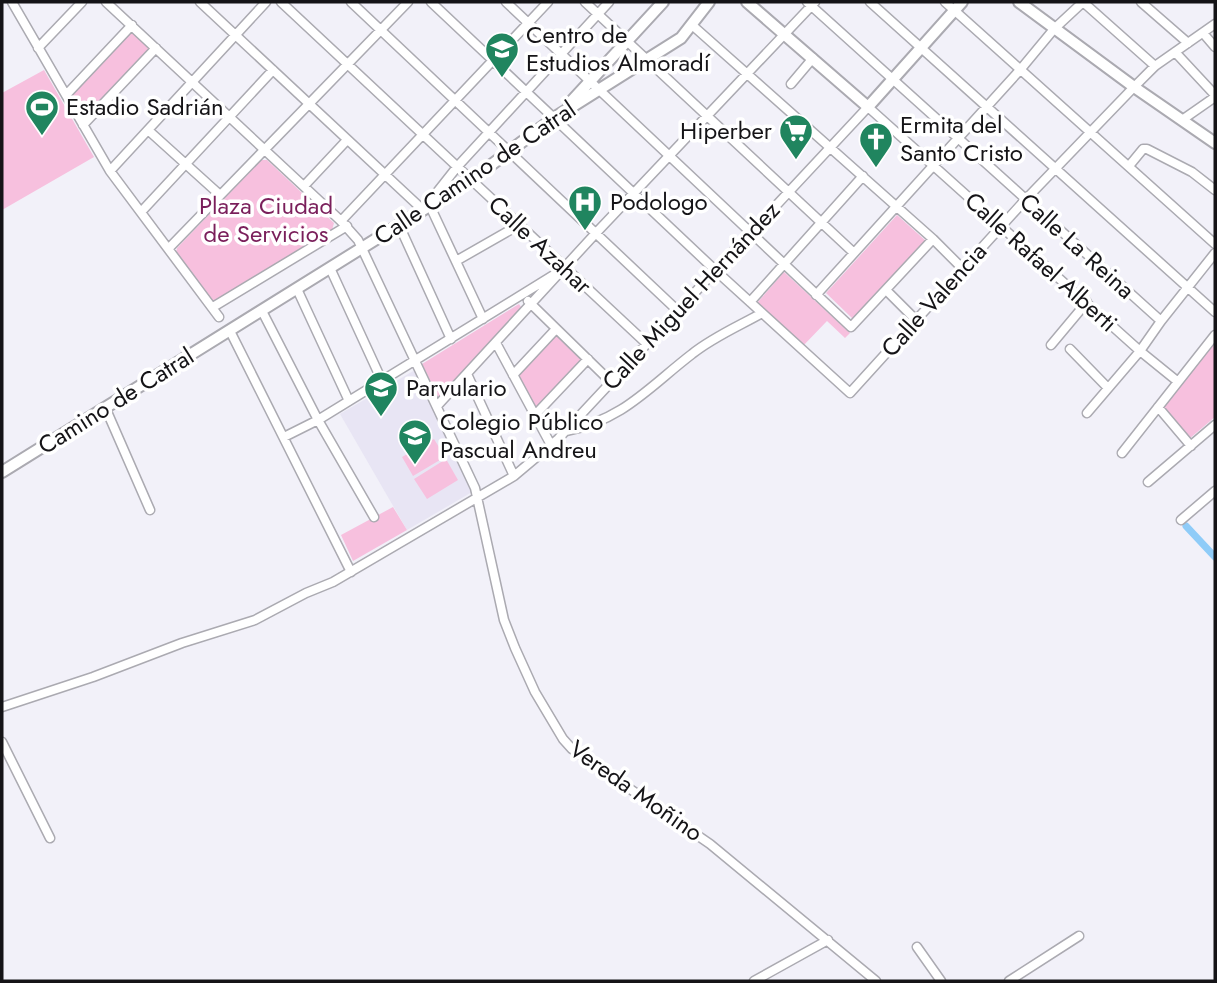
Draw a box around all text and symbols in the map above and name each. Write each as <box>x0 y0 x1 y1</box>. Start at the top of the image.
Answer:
place label: Centro de Estudios Almoradí <box>526 17 711 80</box>
school or university icon: Centro de Estudios Almoradí <box>483 30 521 79</box>
sports icon: Estadio Sadrián <box>23 88 61 137</box>
place label: Estadio Sadrián <box>66 89 224 124</box>
street label: Calle Camino de Catral <box>367 92 583 253</box>
place label: Ermita del Santo Cristo <box>900 107 1023 170</box>
supermarket icon: Hiperber <box>777 112 815 161</box>
place label: Hiperber <box>680 113 773 148</box>
church icon: Ermita del Santo Cristo <box>857 120 895 169</box>
hospital icon: Podologo <box>566 183 604 232</box>
street label: Calle Rafael Alberti <box>957 183 1125 340</box>
place label: Podologo <box>610 184 708 219</box>
street label: Calle La Reina <box>1012 184 1143 307</box>
street label: Calle Azahar <box>481 187 601 302</box>
park label: Plaza Ciudad de Servicios <box>199 188 333 251</box>
street label: Calle Miguel Hernández <box>594 193 788 398</box>
street label: Calle Valencia <box>873 235 995 365</box>
street label: Camino de Catral <box>31 339 201 463</box>
school or university icon: Parvulario <box>362 369 400 418</box>
place label: Parvulario <box>406 370 507 405</box>
place label: Colegio Público Pascual Andreu <box>440 404 603 467</box>
school or university icon: Colegio Público Pascual Andreu <box>396 417 434 466</box>
street label: Vereda Moñino <box>562 732 710 850</box>

